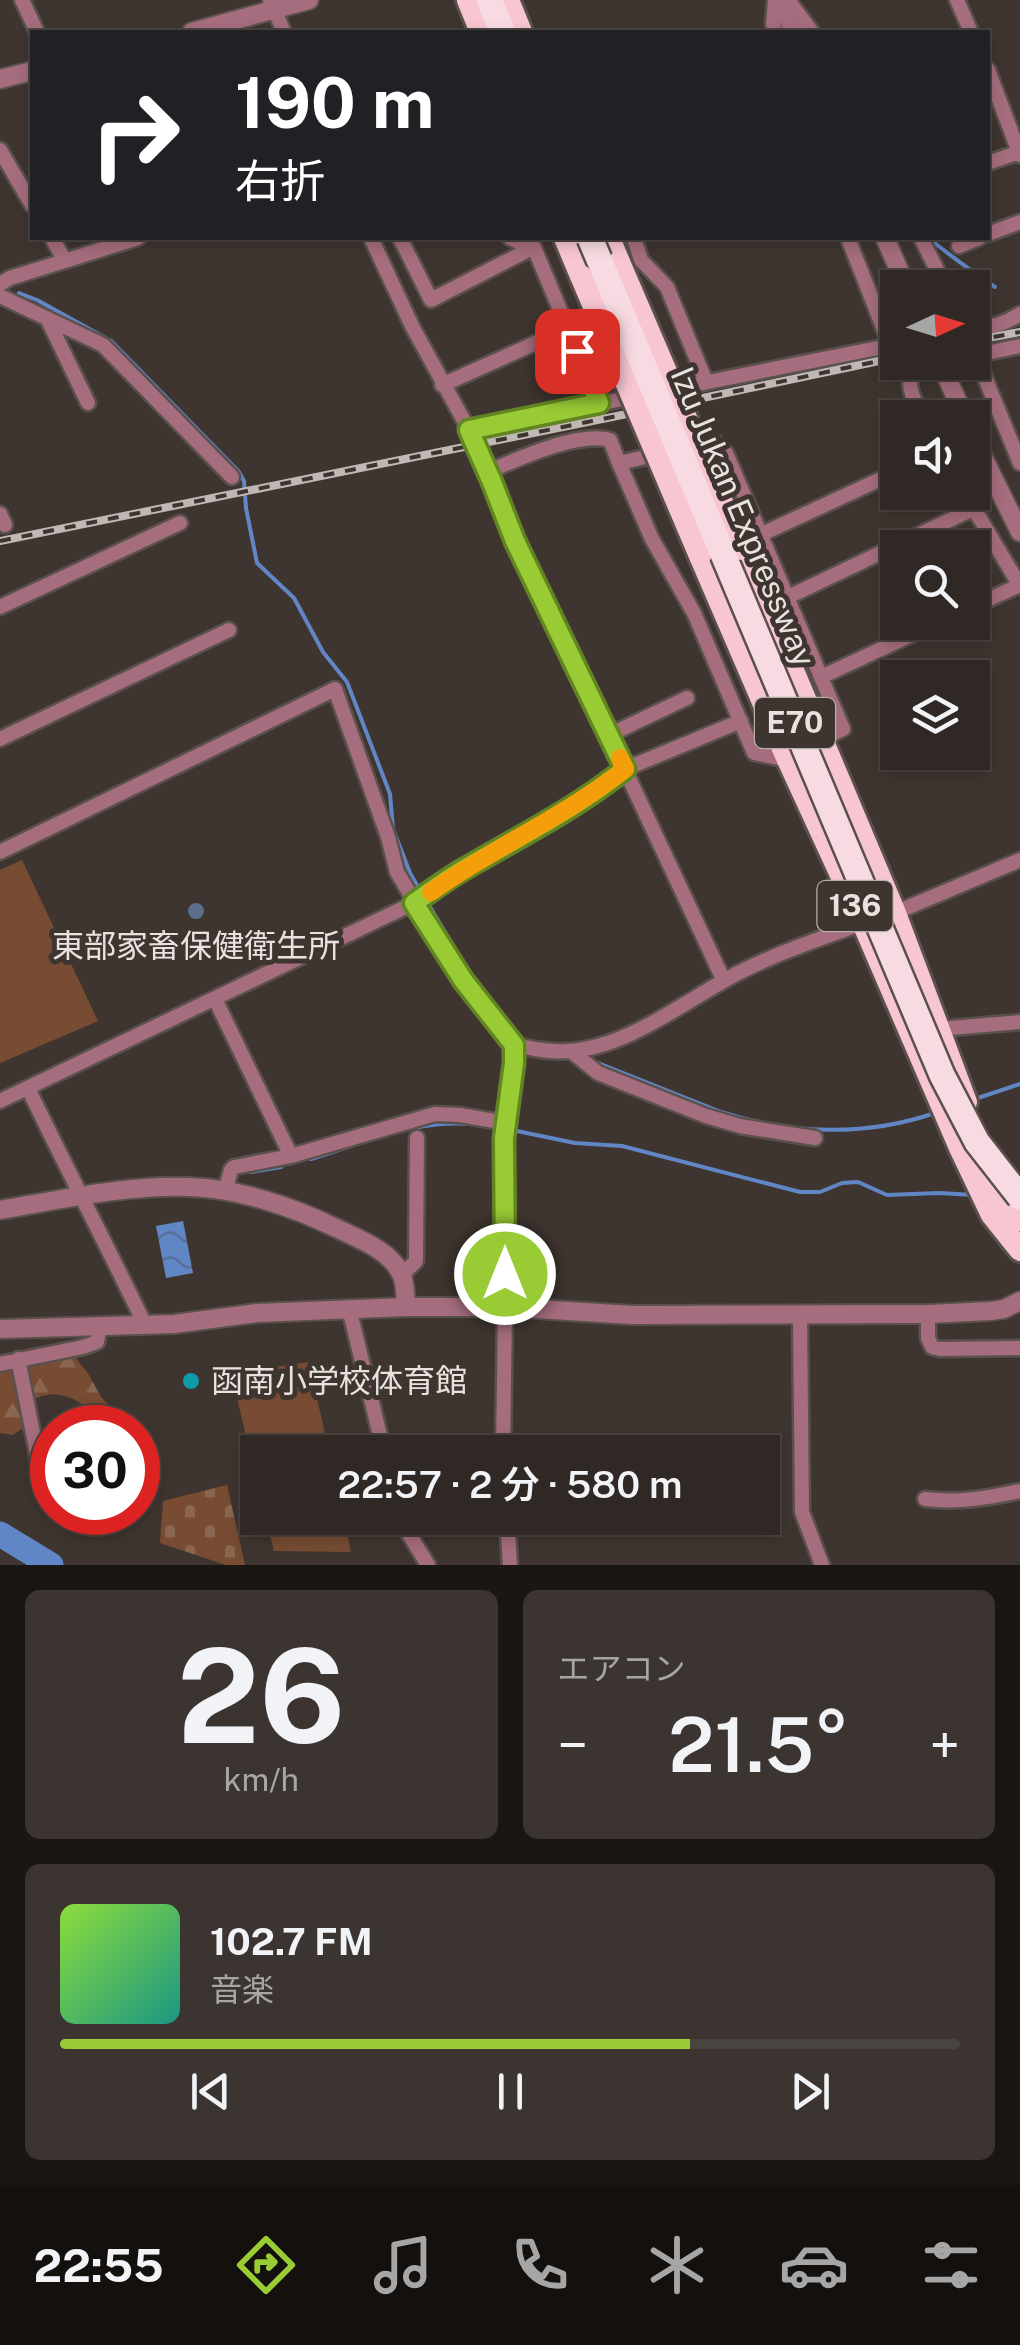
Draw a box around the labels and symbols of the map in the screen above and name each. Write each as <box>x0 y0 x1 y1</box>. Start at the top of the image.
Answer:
north arrow <box>880 270 990 380</box>
pin <box>535 309 620 394</box>
street label: Izu Jukan Expressway <box>664 362 823 672</box>
road number: E70 <box>755 698 835 748</box>
road number: 136 <box>818 881 892 931</box>
marker: 東部家畜保健衛生所 <box>185 900 207 922</box>
place label: 東部家畜保健衛生所 <box>52 927 340 964</box>
position arrow <box>453 1222 557 1326</box>
place label: 函南小学校体育館 <box>211 1362 467 1399</box>
marker: 函南小学校体育館 <box>180 1370 202 1392</box>
speed limit sign: 30 <box>30 1405 160 1535</box>

